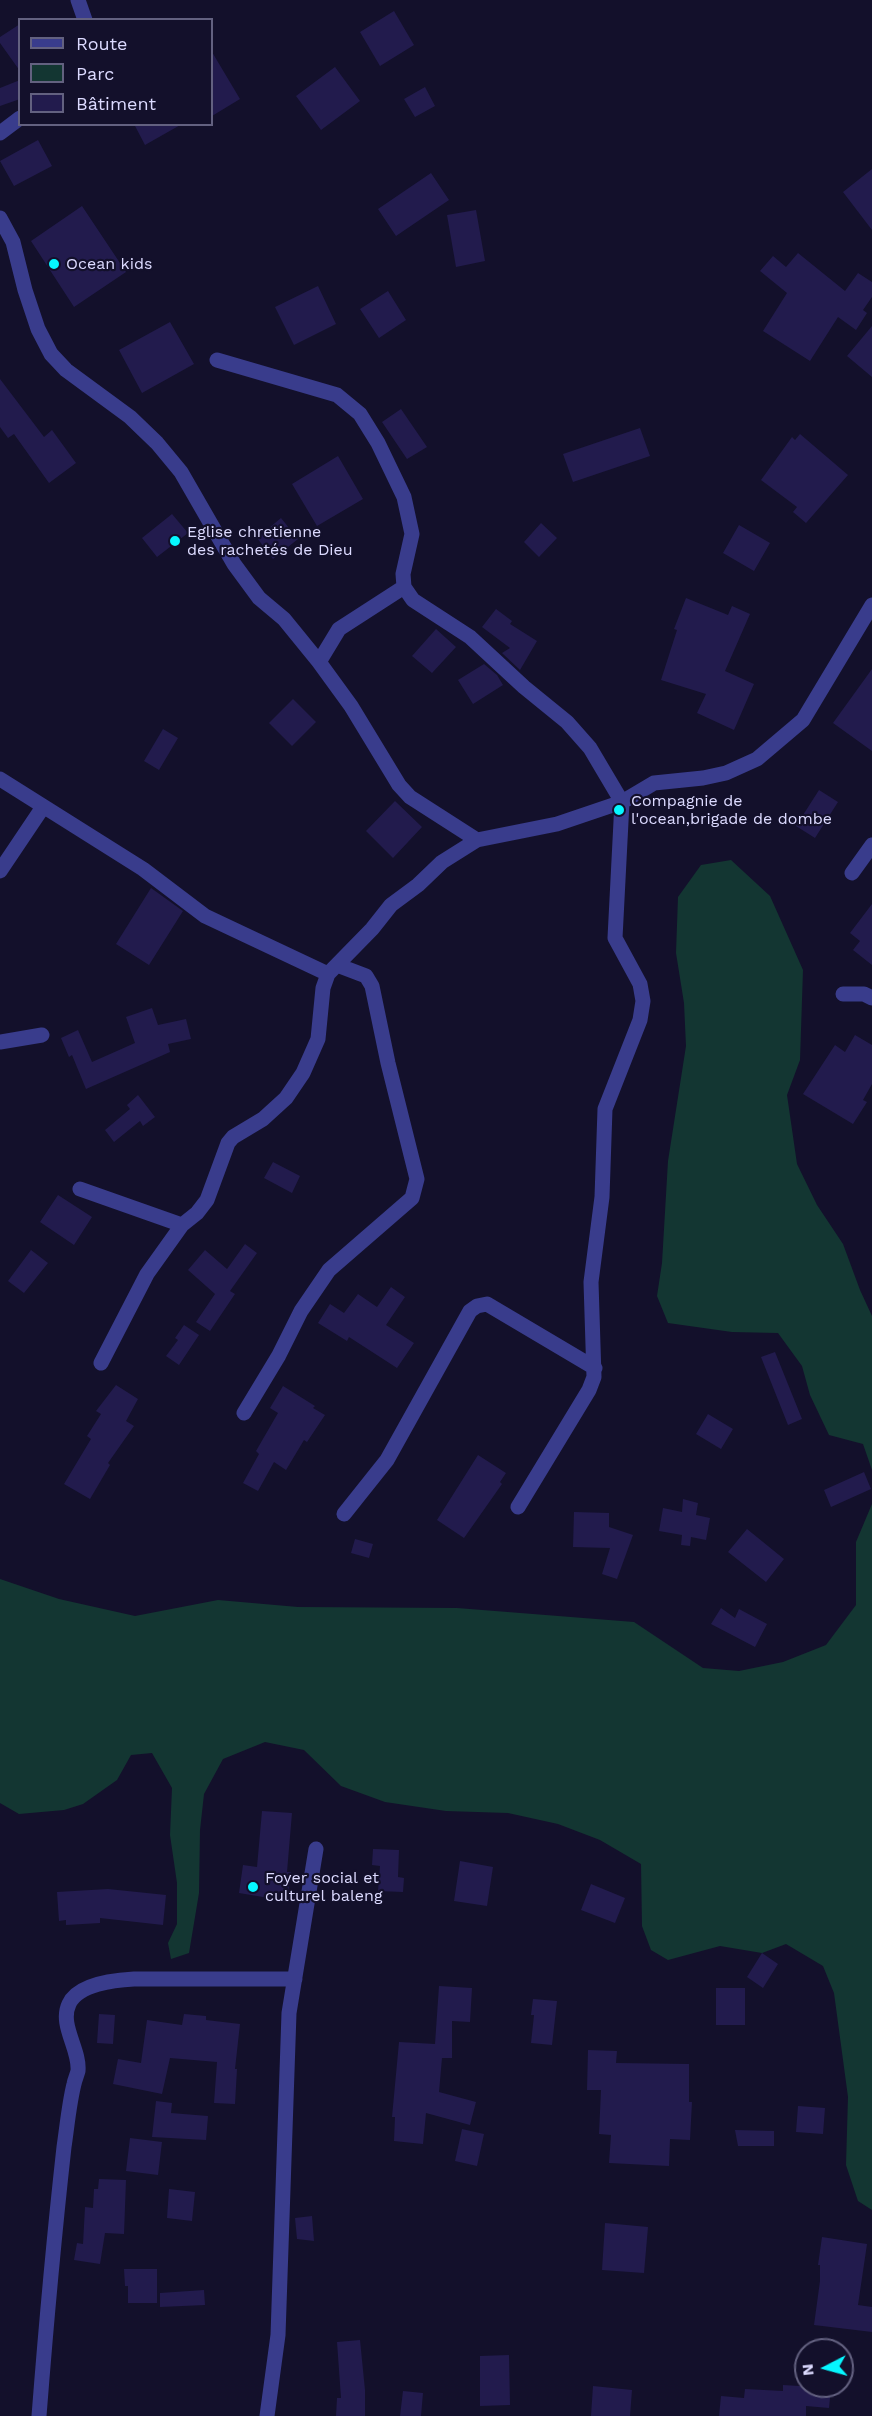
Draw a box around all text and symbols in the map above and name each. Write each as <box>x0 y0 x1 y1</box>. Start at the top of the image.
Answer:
legend <box>18 18 213 126</box>
text: Route <box>76 33 128 54</box>
text: Parc <box>76 63 114 84</box>
text: Bâtiment <box>76 93 156 114</box>
place label: Ocean kids <box>66 254 152 274</box>
marker: Ocean kids <box>47 257 61 271</box>
place label: Eglise chretienne des rachetés de Dieu <box>187 522 353 560</box>
marker: Eglise chretienne des rachetés de Dieu <box>168 534 182 548</box>
place label: Compagnie de l'ocean,brigade de dombe <box>631 791 832 829</box>
marker: Compagnie de l'ocean,brigade de dombe <box>612 803 626 817</box>
place label: Foyer social et culturel baleng <box>265 1868 382 1906</box>
marker: Foyer social et culturel baleng <box>246 1880 260 1894</box>
north arrow <box>794 2338 854 2398</box>
text: N <box>798 2363 818 2377</box>

